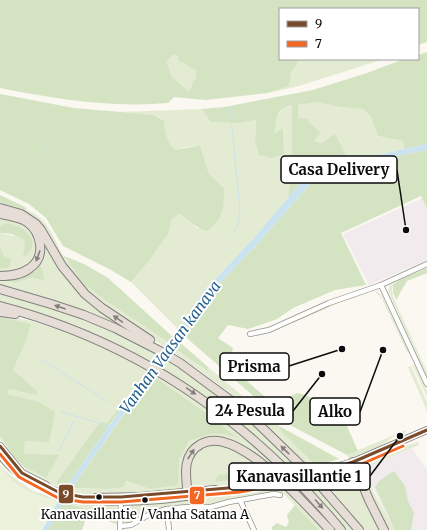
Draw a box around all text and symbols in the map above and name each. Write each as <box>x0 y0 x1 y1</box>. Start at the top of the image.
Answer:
legend <box>279 8 419 60</box>
text: 9 <box>315 16 322 31</box>
text: 7 <box>315 36 322 51</box>
callout: Casa Delivery <box>281 156 397 183</box>
text: Casa Delivery <box>289 160 389 179</box>
one-way arrow <box>34 250 40 262</box>
water label: Vanhan Vaasan kanava <box>115 277 225 417</box>
one-way arrow <box>54 304 66 310</box>
one-way arrow <box>113 315 123 323</box>
callout: Prisma <box>220 353 289 380</box>
text: Prisma <box>227 357 281 376</box>
one-way arrow <box>185 387 196 395</box>
callout: 24 Pesula <box>207 397 293 424</box>
callout: Alko <box>310 398 360 425</box>
text: 24 Pesula <box>215 401 286 420</box>
text: Alko <box>317 402 352 421</box>
one-way arrow <box>280 445 290 455</box>
one-way arrow <box>187 449 195 459</box>
callout: Kanavasillantie 1 <box>229 463 370 490</box>
text: Kanavasillantie 1 <box>236 467 362 486</box>
line badge: 9 <box>58 484 74 504</box>
line badge: 7 <box>189 486 205 505</box>
text: 9 <box>63 487 70 501</box>
text: 7 <box>194 488 201 502</box>
unlabelled marker <box>94 492 104 502</box>
marker: Kanavasillantie / Vanha Satama A <box>140 495 150 505</box>
one-way arrow <box>315 499 324 510</box>
place label: Kanavasillantie / Vanha Satama A <box>41 506 250 523</box>

